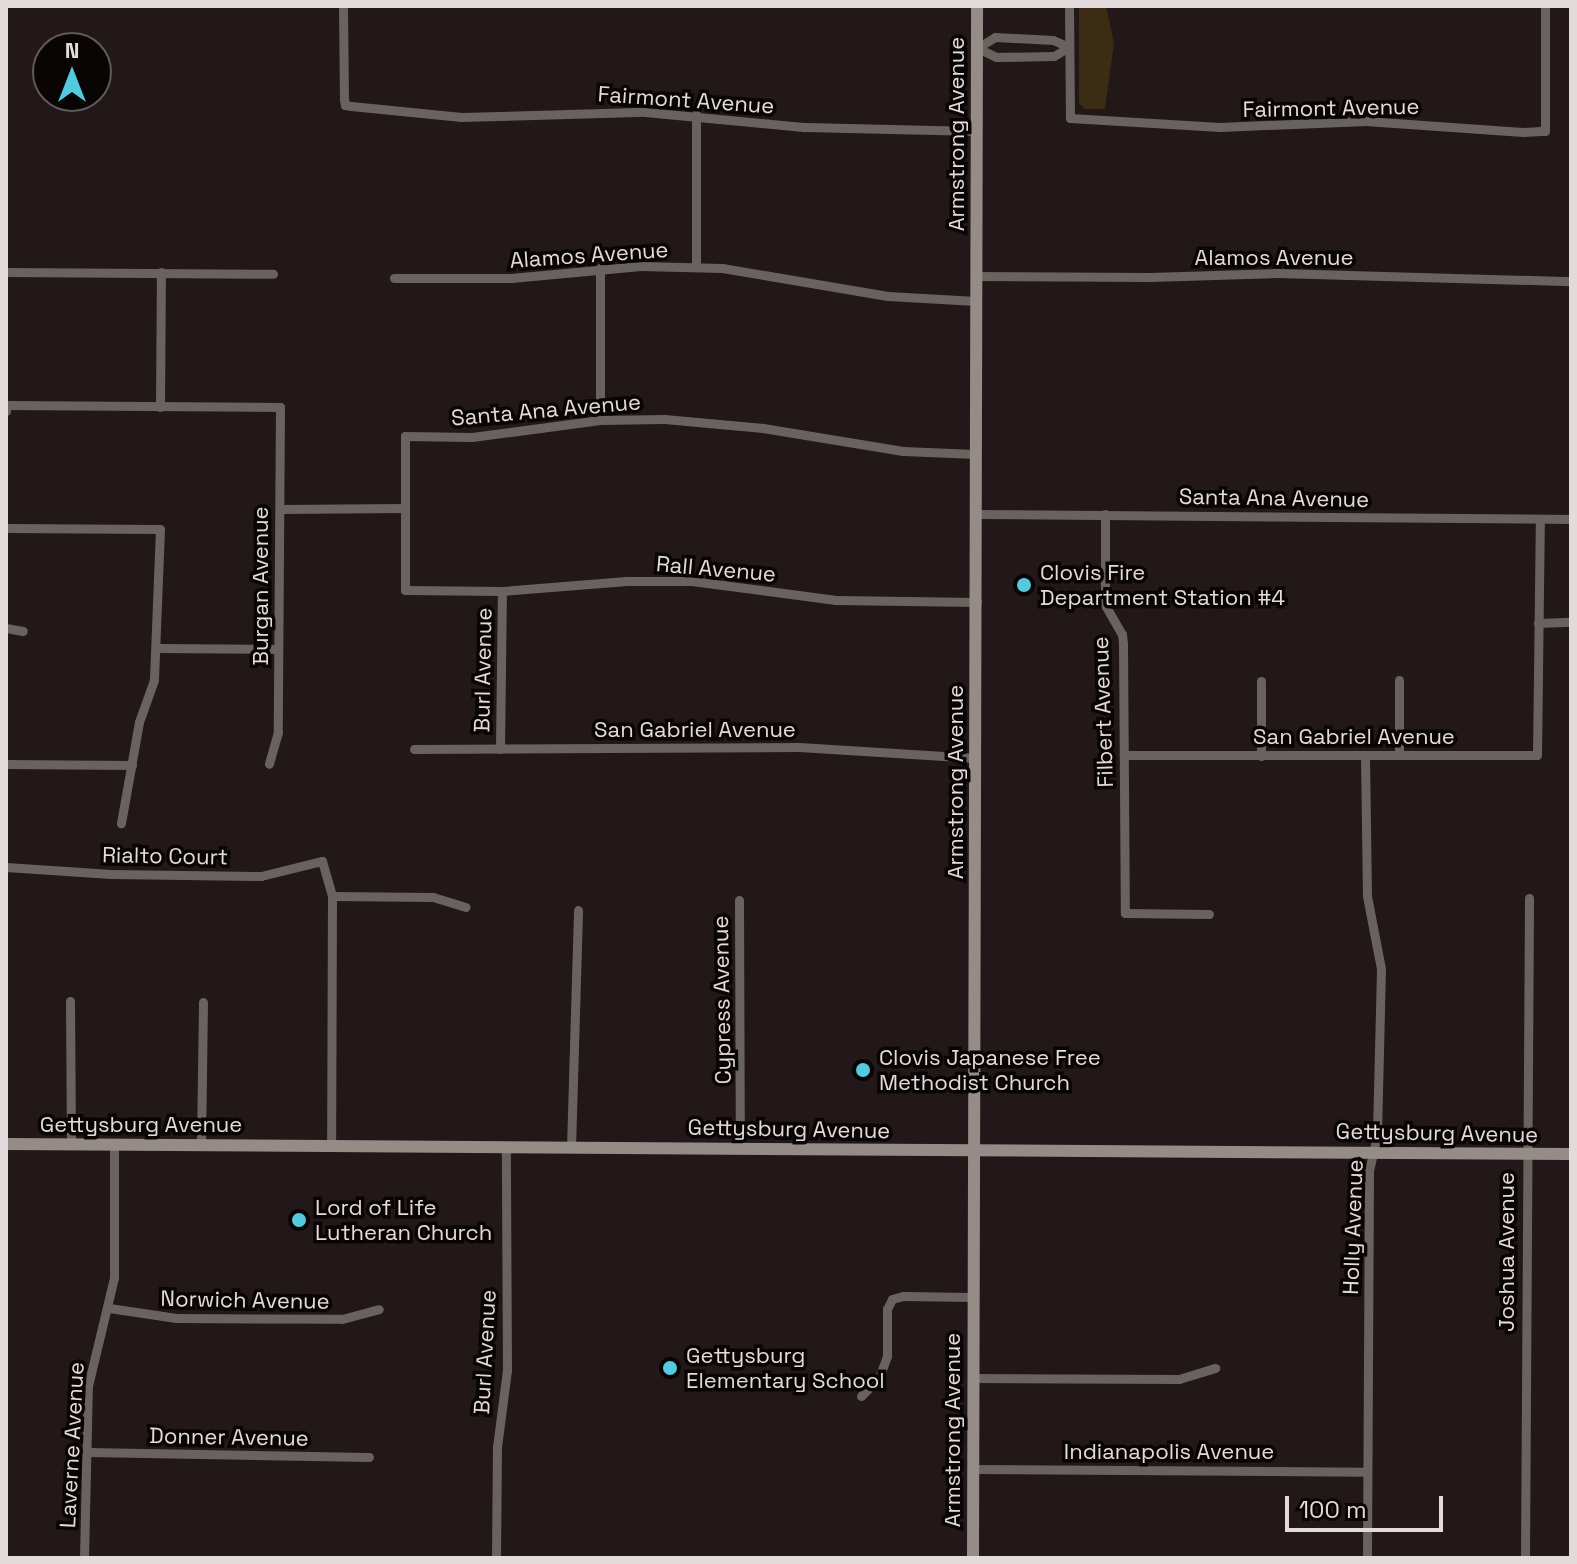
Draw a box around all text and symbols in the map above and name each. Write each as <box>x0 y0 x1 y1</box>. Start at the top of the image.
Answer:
north arrow <box>32 32 112 112</box>
text: N <box>65 36 79 64</box>
street label: Armstrong Avenue <box>944 37 970 231</box>
street label: Fairmont Avenue <box>597 81 775 119</box>
street label: Fairmont Avenue <box>1242 93 1420 123</box>
street label: Alamos Avenue <box>509 236 669 274</box>
street label: Alamos Avenue <box>1194 245 1354 271</box>
street label: Santa Ana Avenue <box>450 389 642 431</box>
street label: Santa Ana Avenue <box>1178 483 1370 513</box>
street label: Burgan Avenue <box>248 506 274 666</box>
street label: Rall Avenue <box>655 551 777 587</box>
place label: Clovis Fire Department Station #4 <box>1040 559 1285 610</box>
marker: Clovis Fire Department Station #4 <box>1015 576 1033 594</box>
street label: Burl Avenue <box>469 607 497 733</box>
street label: Filbert Avenue <box>1087 636 1119 788</box>
street label: Armstrong Avenue <box>943 685 969 879</box>
street label: San Gabriel Avenue <box>594 717 796 743</box>
street label: San Gabriel Avenue <box>1253 724 1455 750</box>
street label: Rialto Court <box>102 842 228 870</box>
street label: Cypress Avenue <box>707 915 737 1085</box>
place label: Clovis Japanese Free Methodist Church <box>879 1044 1101 1096</box>
marker: Clovis Japanese Free Methodist Church <box>854 1061 872 1079</box>
street label: Gettysburg Avenue <box>40 1112 242 1138</box>
street label: Gettysburg Avenue <box>687 1114 891 1144</box>
street label: Gettysburg Avenue <box>1335 1118 1539 1148</box>
street label: Holly Avenue <box>1337 1159 1369 1295</box>
street label: Joshua Avenue <box>1494 1172 1520 1332</box>
place label: Lord of Life Lutheran Church <box>315 1194 492 1246</box>
marker: Lord of Life Lutheran Church <box>290 1211 308 1229</box>
street label: Norwich Avenue <box>160 1285 330 1315</box>
street label: Burl Avenue <box>469 1289 501 1415</box>
street label: Armstrong Avenue <box>940 1333 966 1527</box>
place label: Gettysburg Elementary School <box>686 1342 885 1394</box>
marker: Gettysburg Elementary School <box>661 1359 679 1377</box>
street label: Laverne Avenue <box>54 1361 90 1529</box>
street label: Donner Avenue <box>149 1422 309 1452</box>
street label: Indianapolis Avenue <box>1064 1439 1274 1465</box>
scale bar <box>1289 1480 1447 1530</box>
text: 100 m <box>1299 1494 1367 1525</box>

